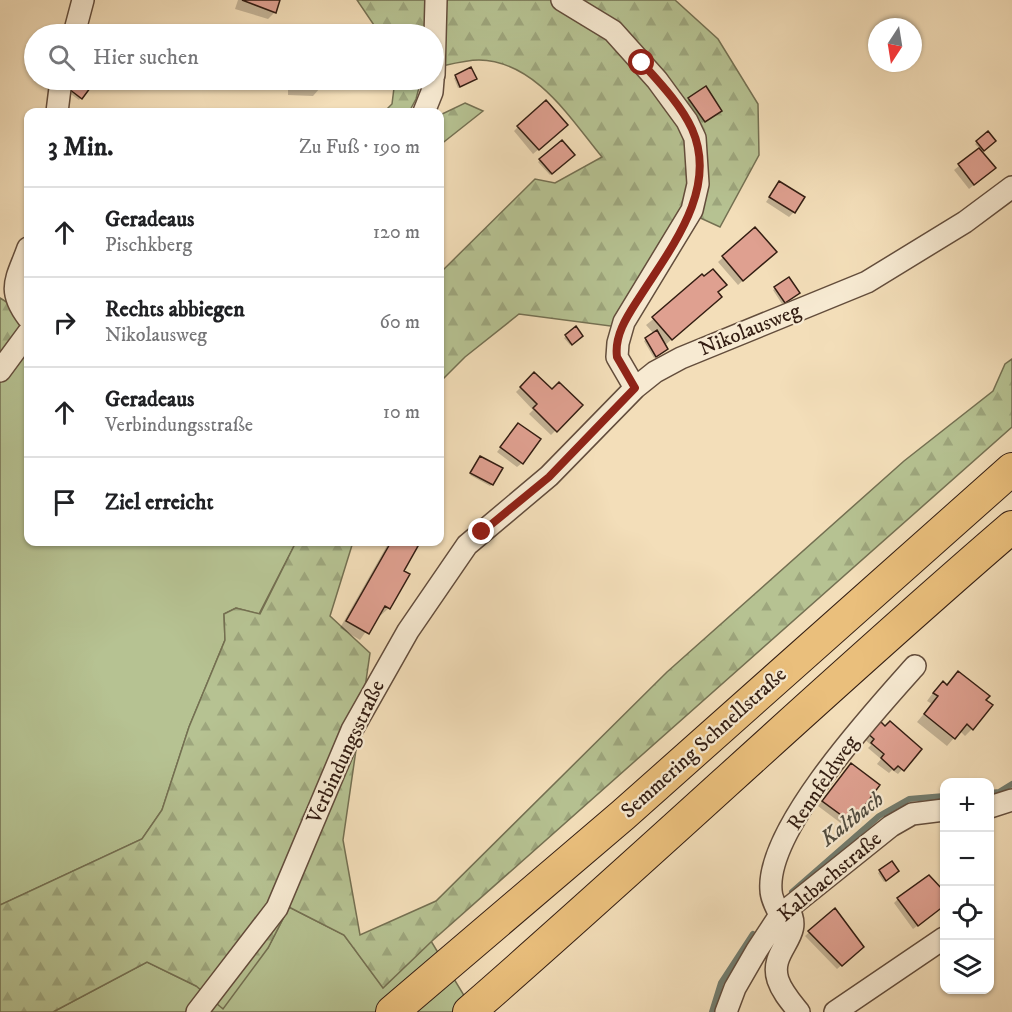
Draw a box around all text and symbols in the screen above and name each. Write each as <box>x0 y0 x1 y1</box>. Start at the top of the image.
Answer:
north arrow <box>868 18 922 72</box>
search box <box>24 24 444 90</box>
icon: search <box>45 41 78 74</box>
text: Hier suchen <box>93 44 199 71</box>
route start <box>628 49 654 75</box>
text: 3 Min. <box>48 131 113 164</box>
text: Zu Fuß · 190 m <box>299 135 420 160</box>
text: Geradeaus <box>105 206 194 233</box>
icon: ahead <box>48 216 81 249</box>
text: 120 m <box>373 220 420 245</box>
text: Pischkberg <box>105 233 192 258</box>
text: Rechts abbiegen <box>105 296 245 323</box>
street label: Nikolausweg <box>695 298 805 362</box>
icon: right <box>48 306 81 339</box>
text: 60 m <box>380 310 420 335</box>
text: Nikolausweg <box>105 323 207 348</box>
text: Geradeaus <box>105 386 194 413</box>
icon: ahead <box>48 396 81 429</box>
text: 10 m <box>383 400 420 425</box>
text: Verbindungsstraße <box>105 413 253 438</box>
icon: arrive <box>48 486 81 519</box>
text: Ziel erreicht <box>105 489 213 516</box>
route end <box>468 518 494 544</box>
street label: Semmering Schnellstraße <box>616 662 792 824</box>
street label: Verbindungsstraße <box>301 676 391 829</box>
street label: Rennfeldweg <box>782 730 865 835</box>
map controls <box>940 778 994 994</box>
button: + <box>940 778 994 832</box>
water label: Kaltbach <box>814 786 889 853</box>
street label: Kaltbachstraße <box>773 826 887 928</box>
button: − <box>940 832 994 886</box>
button: locate <box>940 886 994 940</box>
button: layers <box>940 940 994 994</box>

